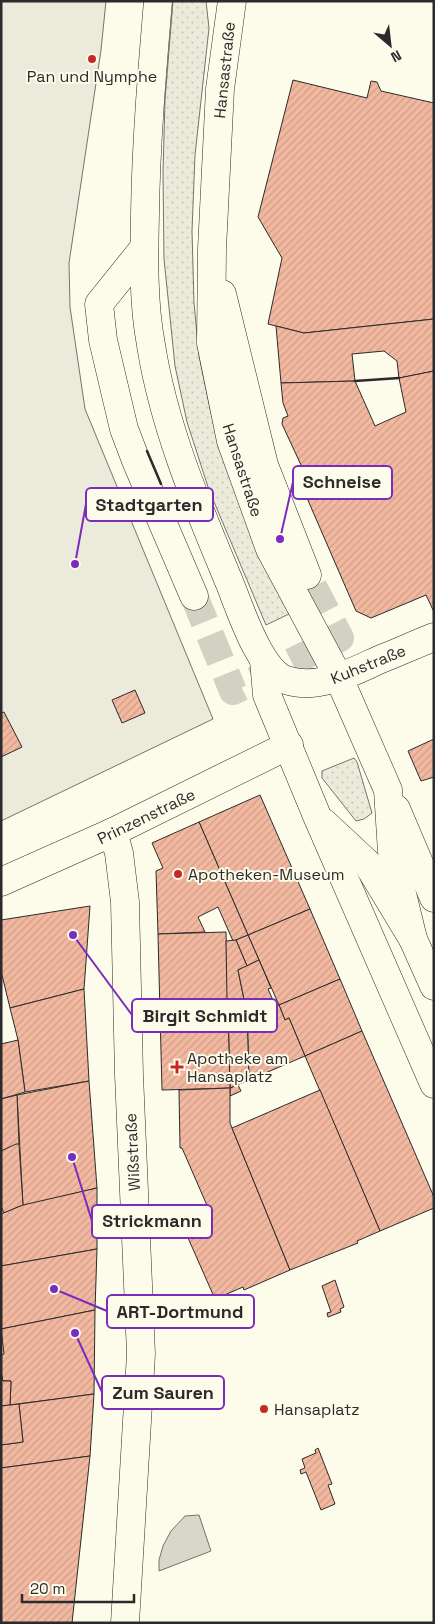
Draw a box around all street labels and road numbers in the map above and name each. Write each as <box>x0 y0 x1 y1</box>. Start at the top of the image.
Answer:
street label: Hansastraße <box>209 21 240 119</box>
street label: Hansastraße <box>218 421 268 520</box>
street label: Kuhstraße <box>327 640 409 689</box>
street label: Prinzenstraße <box>94 784 199 849</box>
street label: Wißstraße <box>120 1112 145 1192</box>

